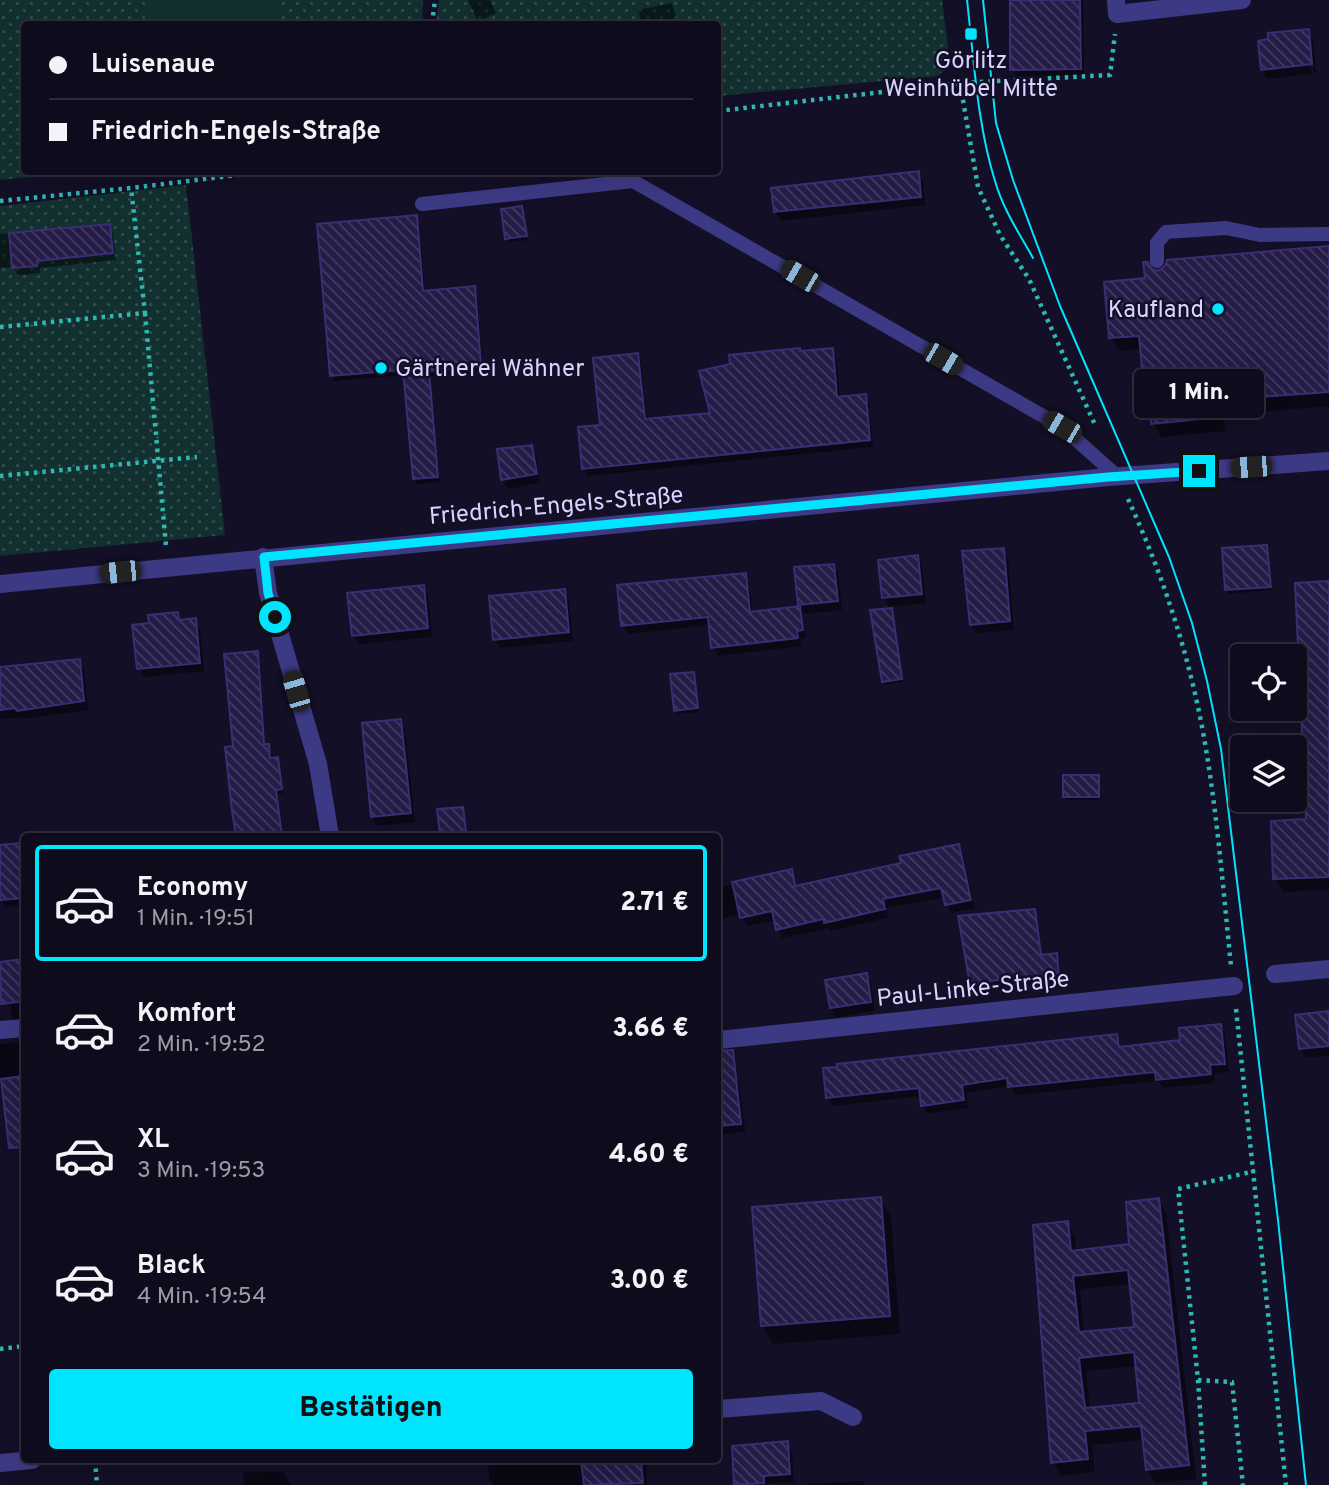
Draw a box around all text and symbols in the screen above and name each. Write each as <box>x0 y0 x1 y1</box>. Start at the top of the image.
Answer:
marker: Görlitz Weinhübel Mitte <box>963 26 979 42</box>
place label: Görlitz Weinhübel Mitte <box>884 47 1058 105</box>
text: Luisenaue <box>91 49 215 82</box>
text: Friedrich-Engels-Straße <box>91 116 381 149</box>
car <box>777 256 824 296</box>
place label: Kaufland <box>1108 296 1204 326</box>
marker: Kaufland <box>1210 301 1226 317</box>
car <box>920 339 967 379</box>
place label: Gärtnerei Wähner <box>395 355 584 385</box>
marker: Gärtnerei Wähner <box>373 360 389 376</box>
callout: 1 Min. <box>1134 370 1264 419</box>
text: 1 Min. <box>1169 379 1229 408</box>
car <box>1039 407 1086 447</box>
route end <box>1183 455 1215 487</box>
car <box>1230 455 1273 479</box>
street label: Friedrich-Engels-Straße <box>428 481 685 533</box>
car <box>99 559 142 585</box>
route start <box>259 601 291 633</box>
map controls <box>1230 644 1307 812</box>
button: locate <box>1230 644 1307 721</box>
car <box>281 668 312 714</box>
button: layers <box>1230 735 1307 812</box>
icon: car <box>53 872 116 935</box>
text: Economy <box>137 872 248 905</box>
text: 2.71 € <box>620 887 689 920</box>
text: 1 Min. · 19:51 <box>137 905 255 934</box>
street label: Paul-Linke-Straße <box>875 965 1071 1015</box>
icon: car <box>53 998 116 1061</box>
text: Komfort <box>137 998 236 1031</box>
text: 3.66 € <box>612 1013 689 1046</box>
text: 2 Min. · 19:52 <box>137 1031 266 1060</box>
icon: car <box>53 1124 116 1187</box>
text: XL <box>137 1124 169 1157</box>
text: 4.60 € <box>609 1139 689 1172</box>
text: 3 Min. · 19:53 <box>137 1157 265 1186</box>
icon: car <box>53 1250 116 1313</box>
text: Black <box>137 1250 206 1283</box>
text: 3.00 € <box>610 1265 689 1298</box>
text: 4 Min. · 19:54 <box>137 1283 267 1312</box>
button: Bestätigen <box>49 1369 693 1449</box>

